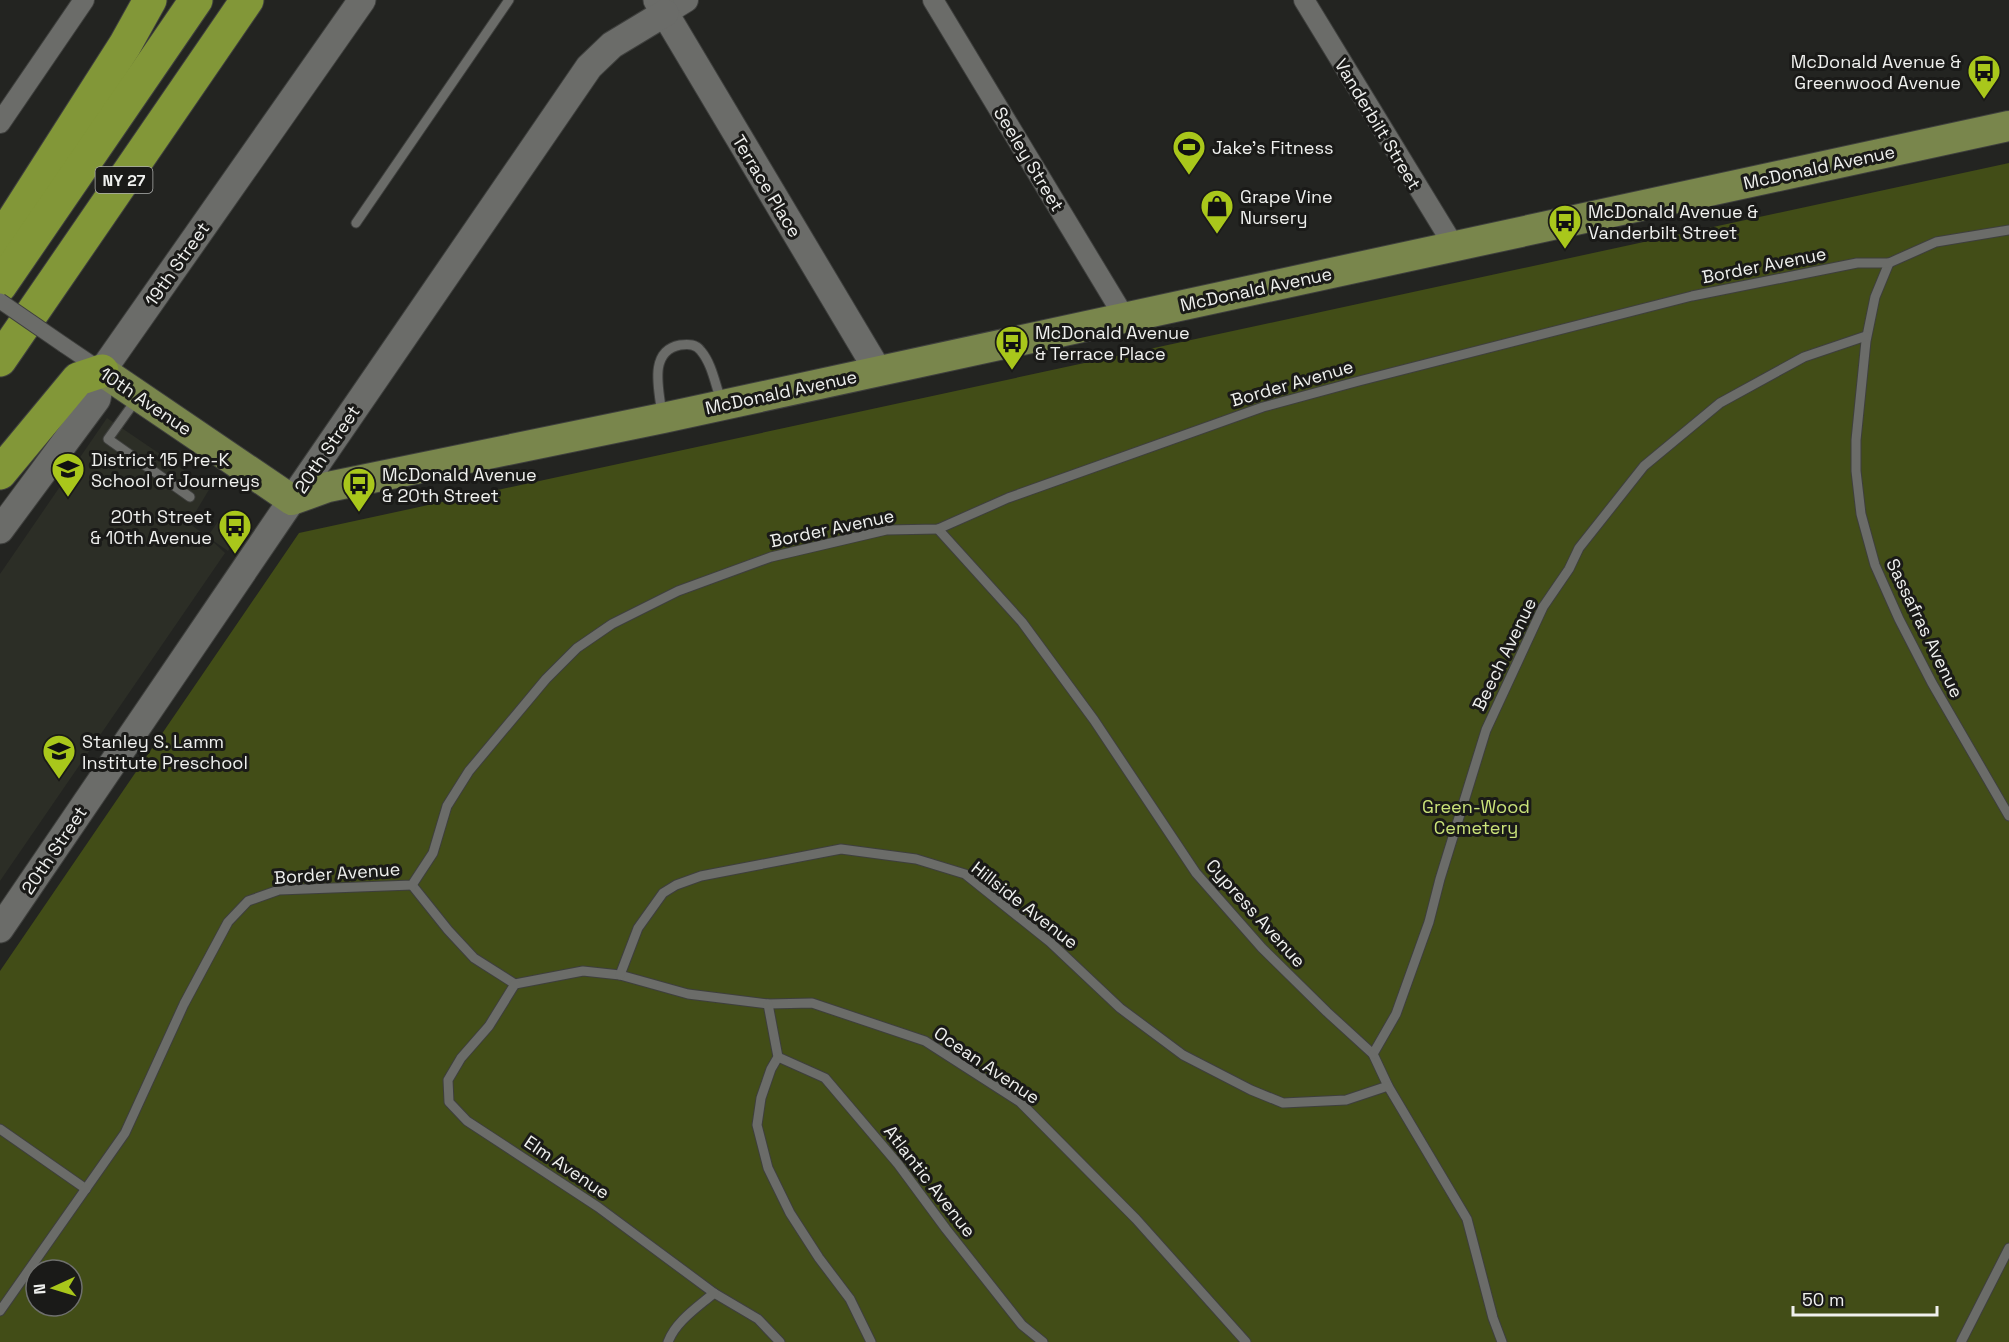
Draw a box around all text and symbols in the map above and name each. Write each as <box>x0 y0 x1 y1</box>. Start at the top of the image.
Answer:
place label: McDonald Avenue & Greenwood Avenue <box>1791 50 1961 94</box>
bus stop icon: McDonald Avenue & Greenwood Avenue <box>1966 53 2002 100</box>
street label: Vanderbilt Street <box>1330 54 1426 194</box>
street label: Seeley Street <box>989 102 1069 216</box>
sports icon: Jake's Fitness <box>1171 129 1207 176</box>
street label: Terrace Place <box>727 131 807 241</box>
place label: Jake's Fitness <box>1212 136 1334 159</box>
street label: McDonald Avenue <box>1741 140 1897 194</box>
road number: NY 27 <box>96 167 152 193</box>
place label: Grape Vine Nursery <box>1240 185 1333 229</box>
shop icon: Grape Vine Nursery <box>1199 188 1235 235</box>
place label: McDonald Avenue & Vanderbilt Street <box>1588 200 1758 244</box>
bus stop icon: McDonald Avenue & Vanderbilt Street <box>1547 203 1583 250</box>
street label: 19th Street <box>140 217 214 311</box>
street label: Border Avenue <box>1700 242 1828 288</box>
street label: McDonald Avenue <box>1178 262 1334 316</box>
place label: McDonald Avenue & Terrace Place <box>1035 321 1190 365</box>
bus stop icon: McDonald Avenue & Terrace Place <box>994 324 1030 371</box>
street label: Border Avenue <box>1228 355 1356 411</box>
street label: 10th Avenue <box>95 362 197 440</box>
street label: McDonald Avenue <box>703 365 859 419</box>
street label: 20th Street <box>289 401 365 497</box>
place label: District 15 Pre-K School of Journeys <box>91 448 260 492</box>
school or university icon: District 15 Pre-K School of Journeys <box>50 451 86 498</box>
place label: McDonald Avenue & 20th Street <box>382 463 537 507</box>
bus stop icon: McDonald Avenue & 20th Street <box>341 466 377 513</box>
street label: Border Avenue <box>768 504 896 552</box>
place label: 20th Street & 10th Avenue <box>90 505 212 549</box>
bus stop icon: 20th Street & 10th Avenue <box>217 508 253 555</box>
street label: Sassafras Avenue <box>1881 555 1969 701</box>
street label: Beech Avenue <box>1467 594 1541 714</box>
place label: Stanley S. Lamm Institute Preschool <box>82 730 248 774</box>
school or university icon: Stanley S. Lamm Institute Preschool <box>41 733 77 780</box>
park label: Green-Wood Cemetery <box>1422 795 1530 839</box>
street label: 20th Street <box>16 802 92 898</box>
street label: Cypress Avenue <box>1201 854 1311 972</box>
street label: Hillside Avenue <box>967 856 1083 954</box>
street label: Border Avenue <box>273 857 401 889</box>
street label: Ocean Avenue <box>930 1021 1044 1109</box>
street label: Atlantic Avenue <box>879 1120 981 1242</box>
street label: Elm Avenue <box>520 1130 614 1204</box>
north arrow <box>24 1258 84 1318</box>
scale bar <box>1793 1279 1937 1317</box>
text: N <box>29 1283 50 1295</box>
text: 50 m <box>1802 1288 1844 1311</box>

